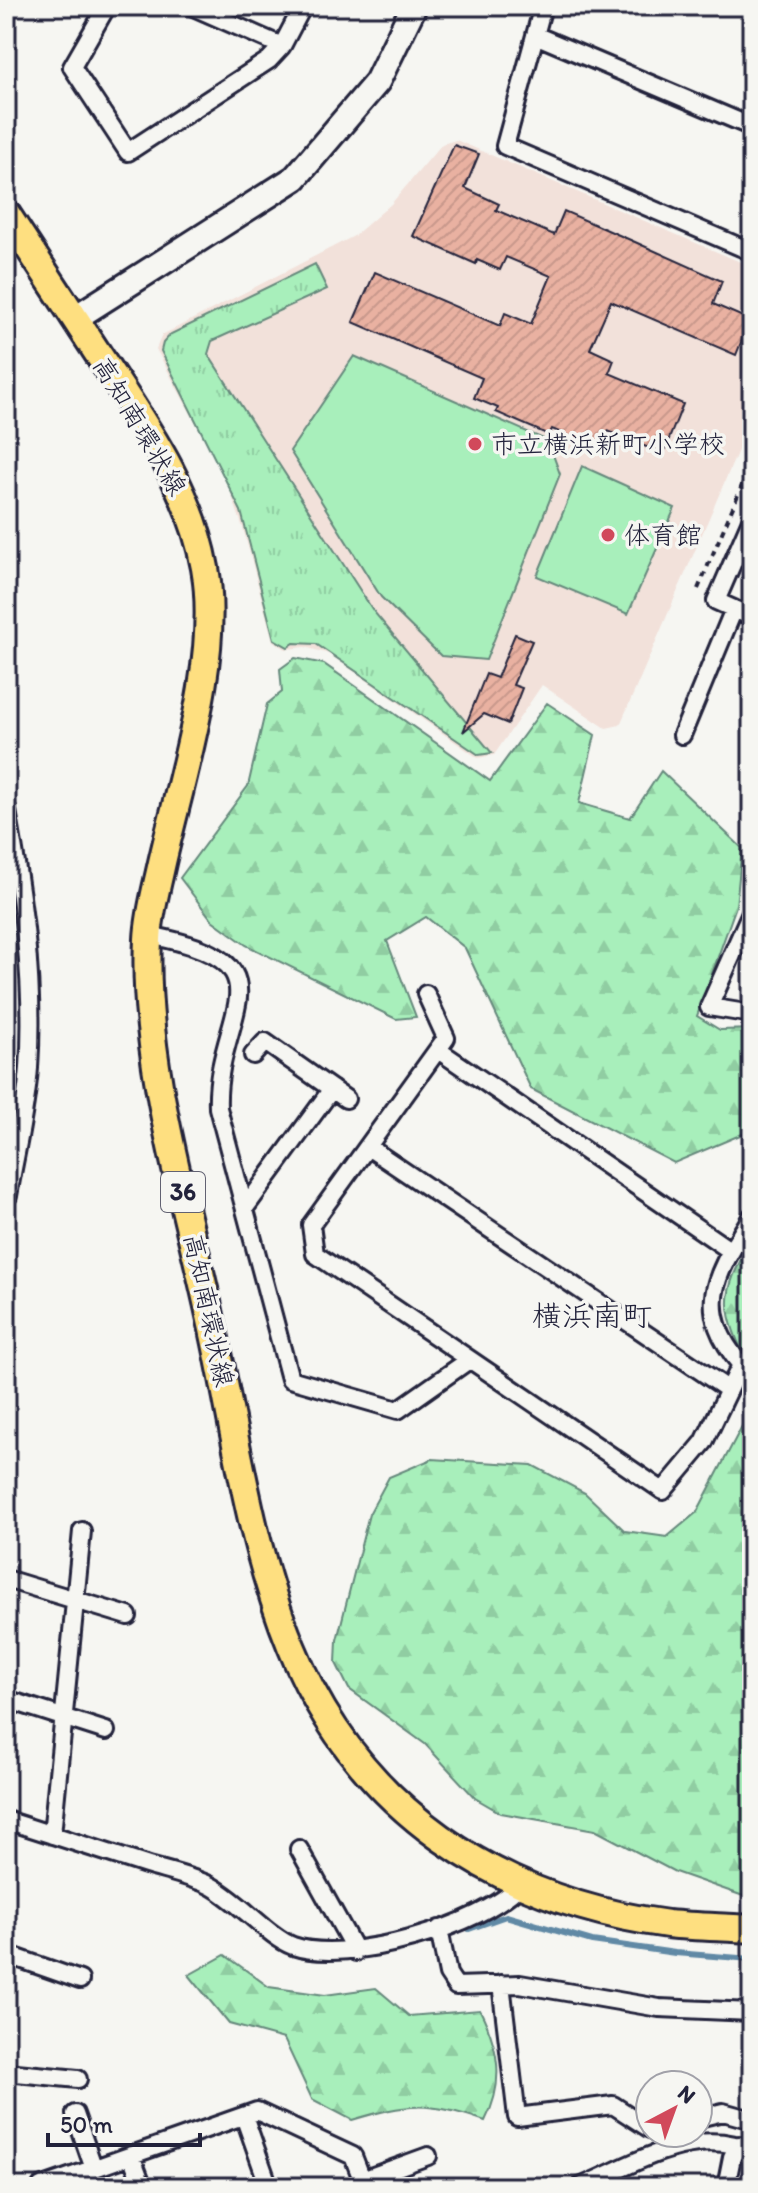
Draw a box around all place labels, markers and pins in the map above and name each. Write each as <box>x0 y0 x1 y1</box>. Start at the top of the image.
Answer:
place label: 市立横浜新町小学校 <box>491 428 725 460</box>
marker: 市立横浜新町小学校 <box>466 435 484 453</box>
place label: 体育館 <box>624 519 702 551</box>
marker: 体育館 <box>599 526 617 544</box>

